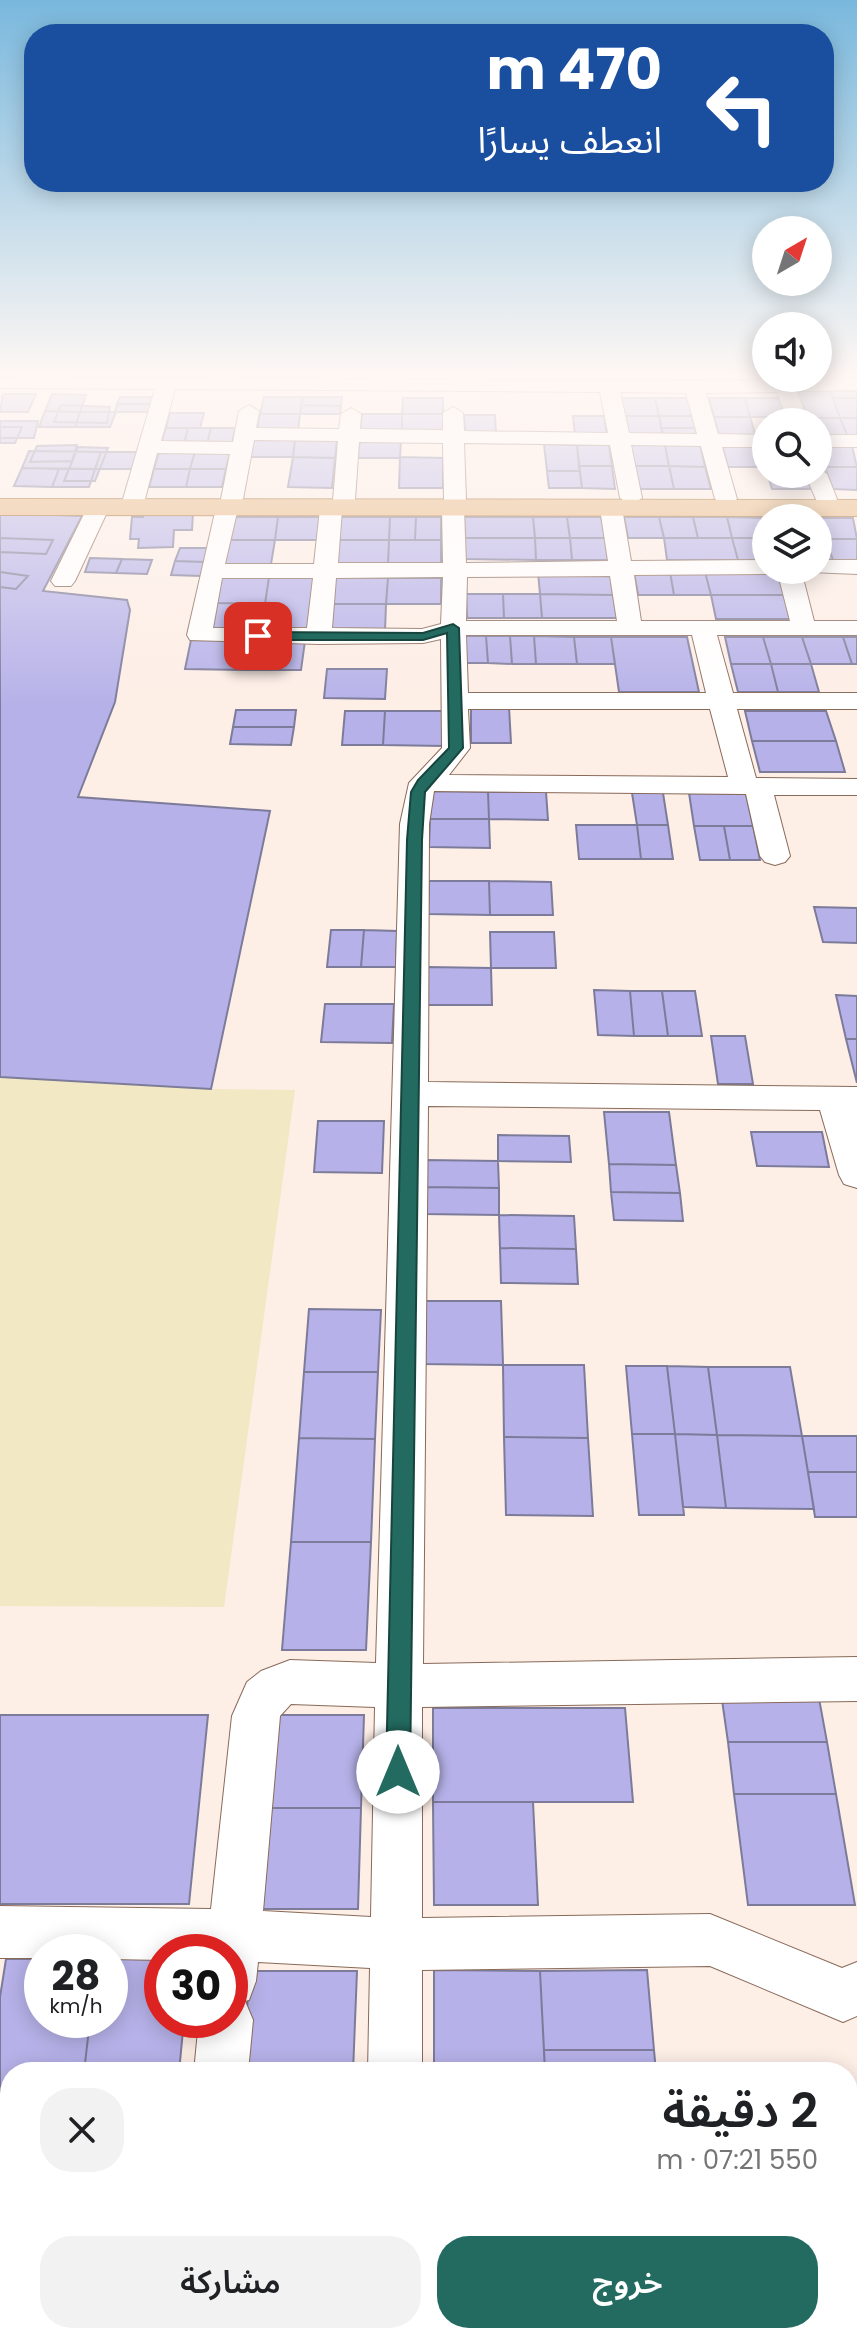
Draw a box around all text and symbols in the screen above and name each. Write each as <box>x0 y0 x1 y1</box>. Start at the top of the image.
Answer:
text: 470 m <box>486 30 662 109</box>
icon: left <box>690 56 794 160</box>
text: انعطف يسارًا <box>478 115 662 166</box>
north arrow <box>752 216 832 296</box>
map controls <box>752 216 832 584</box>
button: sound <box>752 312 832 392</box>
button: search <box>752 408 832 488</box>
button: layers <box>752 504 832 584</box>
pin <box>224 602 292 670</box>
icon: arrive <box>236 614 280 658</box>
position arrow <box>356 1730 440 1814</box>
speed limit sign: 30 <box>144 1934 248 2038</box>
text: 28 <box>52 1948 100 2004</box>
text: km/h <box>49 1992 103 2020</box>
text: 2 دقيقة <box>663 2077 818 2144</box>
button: close <box>40 2088 124 2172</box>
text: 550 m · 07:21 <box>657 2142 818 2178</box>
button: مشاركة <box>40 2236 421 2328</box>
button: خروج <box>437 2236 818 2328</box>

